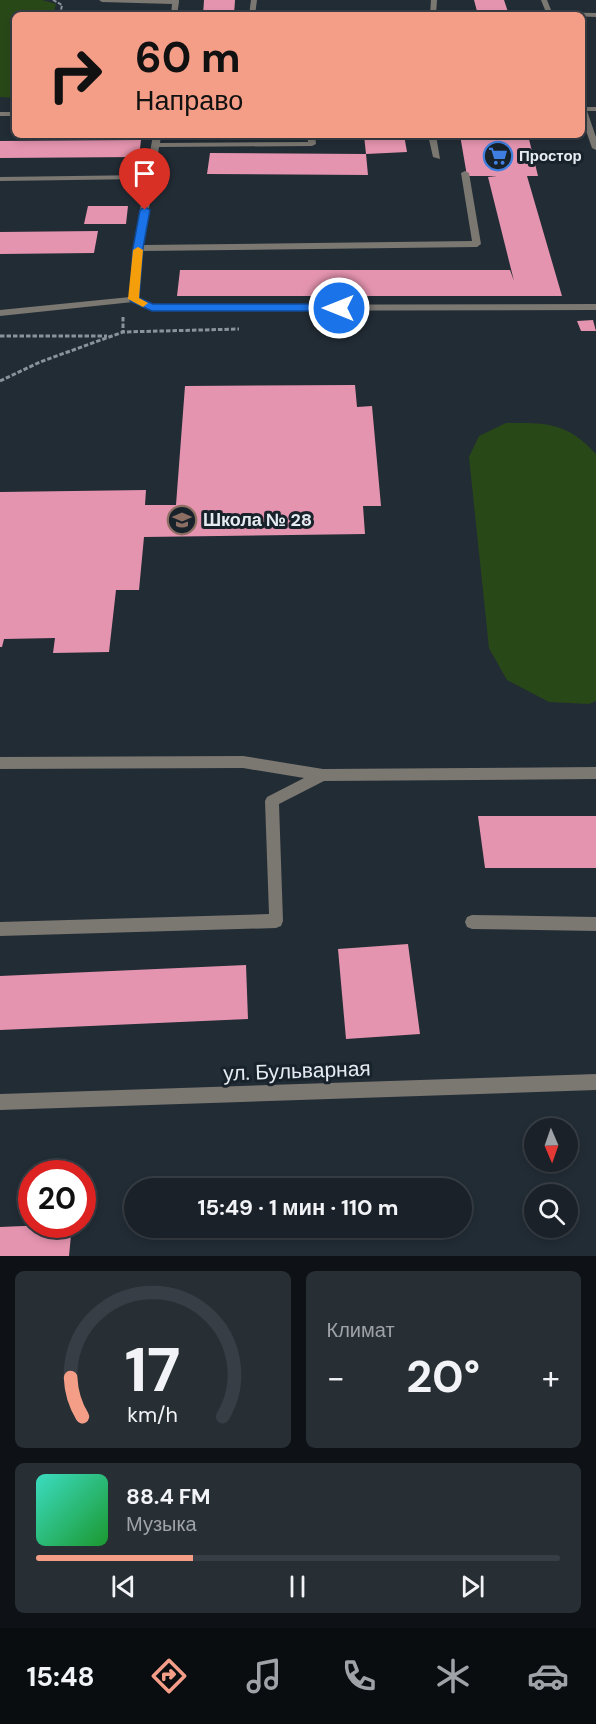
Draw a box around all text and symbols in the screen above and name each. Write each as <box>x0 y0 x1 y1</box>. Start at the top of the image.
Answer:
text: 60 m <box>135 30 241 85</box>
icon: right <box>36 36 114 114</box>
text: Направо <box>135 83 243 118</box>
supermarket icon: Простор <box>482 140 514 172</box>
place label: Простор <box>519 146 582 166</box>
pin <box>119 148 170 210</box>
icon: arrive <box>128 157 161 190</box>
position arrow <box>307 276 371 340</box>
school or university icon: Школа № 28 <box>166 504 198 536</box>
place label: Школа № 28 <box>203 508 312 532</box>
street label: ул. Бульварная <box>223 1054 371 1088</box>
north arrow <box>524 1118 578 1172</box>
map controls <box>524 1118 578 1238</box>
speed limit sign: 20 <box>18 1160 96 1238</box>
button: search <box>524 1184 578 1238</box>
text: 15:49 · 1 мин · 110 m <box>198 1193 398 1222</box>
text: Климат <box>327 1317 395 1343</box>
text: 17 <box>125 1329 181 1410</box>
text: 20° <box>406 1347 480 1406</box>
text: − <box>327 1356 345 1399</box>
text: + <box>542 1356 560 1399</box>
text: km/h <box>127 1401 178 1429</box>
text: 88.4 FM <box>126 1482 211 1511</box>
text: Музыка <box>126 1511 197 1537</box>
icon: previous <box>107 1570 140 1603</box>
icon: pause <box>281 1570 314 1603</box>
icon: next <box>456 1570 489 1603</box>
icon: directions <box>148 1655 190 1697</box>
icon: music <box>243 1655 285 1697</box>
icon: phone <box>338 1655 380 1697</box>
icon: climate <box>432 1655 474 1697</box>
icon: car <box>527 1655 569 1697</box>
text: 15:48 <box>26 1659 95 1694</box>

